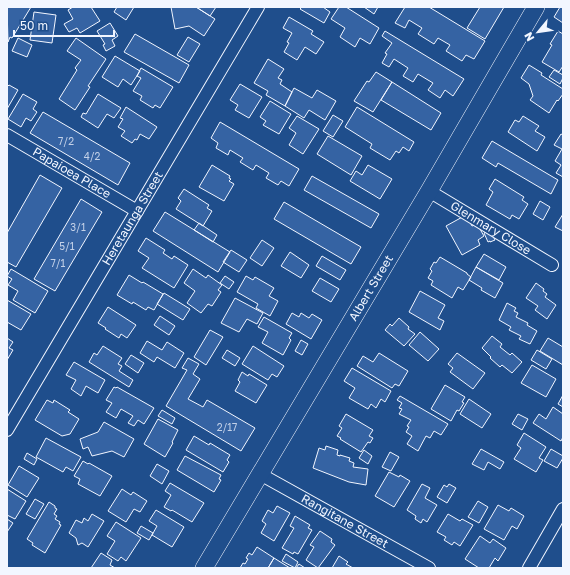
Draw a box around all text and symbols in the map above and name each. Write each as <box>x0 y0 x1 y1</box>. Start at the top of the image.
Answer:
scale bar <box>14 12 114 38</box>
north arrow <box>518 12 558 52</box>
text: 50 m <box>20 18 48 33</box>
text: N <box>521 30 537 44</box>
house number: 7/2 <box>58 135 74 147</box>
street label: Papaioea Place <box>30 144 114 201</box>
house number: 4/2 <box>84 150 101 162</box>
street label: Heretaunga Street <box>98 168 166 268</box>
street label: Glenmary Close <box>448 198 534 258</box>
house number: 3/1 <box>70 221 86 233</box>
house number: 5/1 <box>59 240 75 252</box>
street label: Albert Street <box>345 252 396 324</box>
house number: 7/1 <box>51 257 66 269</box>
house number: 2/17 <box>217 421 237 433</box>
street label: Rangitane Street <box>299 490 391 551</box>

